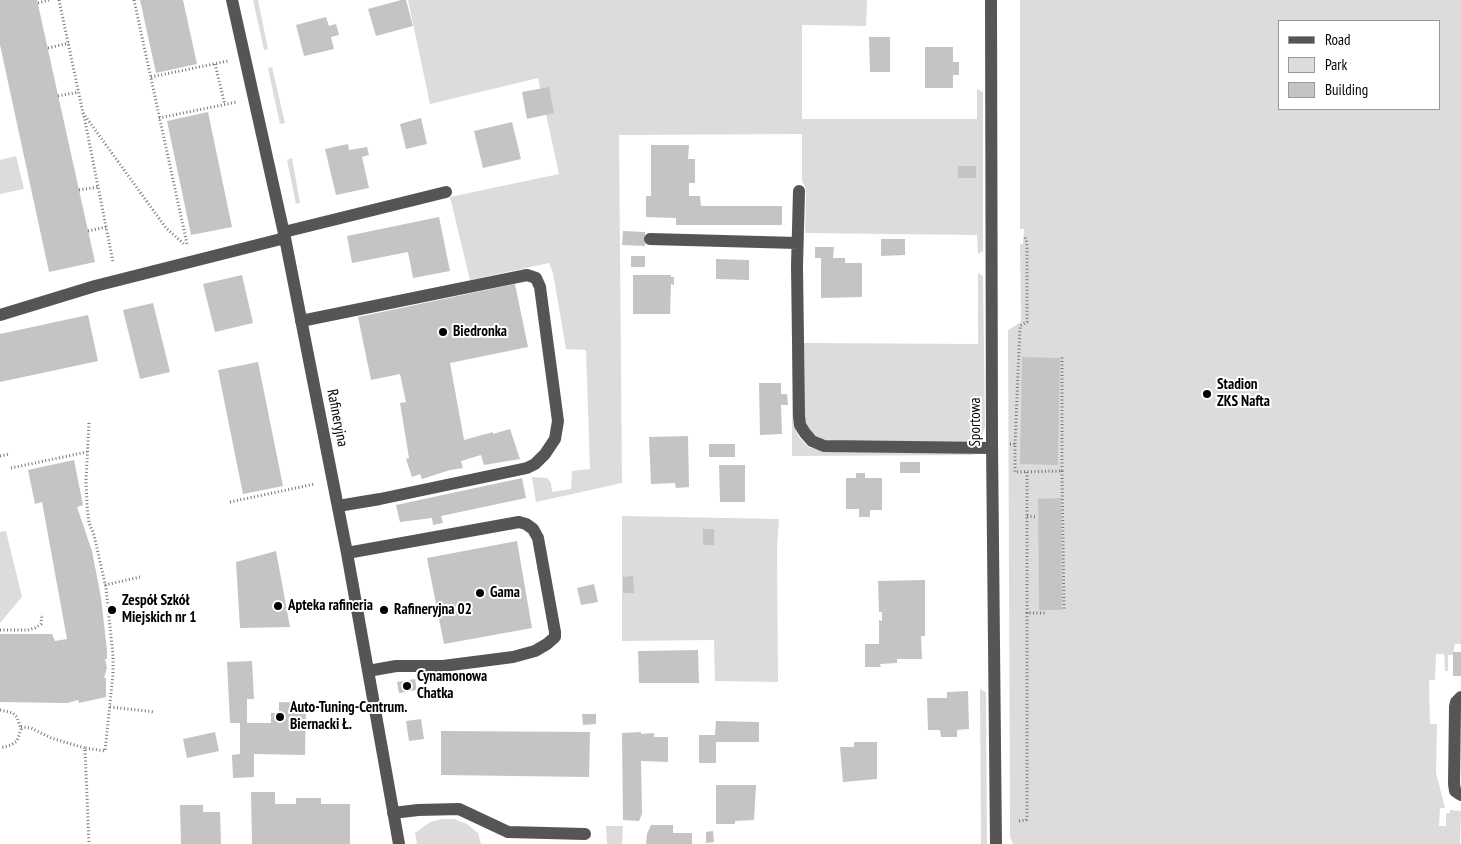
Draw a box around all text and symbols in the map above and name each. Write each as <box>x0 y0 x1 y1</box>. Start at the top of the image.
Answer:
legend <box>1278 20 1441 110</box>
text: Road <box>1325 30 1351 49</box>
text: Park <box>1325 55 1347 74</box>
text: Building <box>1325 80 1368 99</box>
place label: Biedronka <box>453 323 507 341</box>
marker: Biedronka <box>437 326 449 338</box>
place label: Stadion ZKS Nafta <box>1217 376 1270 411</box>
street label: Rafineryjna <box>323 388 351 448</box>
marker: Stadion ZKS Nafta <box>1201 388 1213 400</box>
street label: Sportowa <box>967 397 985 447</box>
place label: Gama <box>490 584 520 602</box>
marker: Gama <box>474 587 486 599</box>
place label: Zespół Szkół Miejskich nr 1 <box>122 592 196 627</box>
place label: Apteka rafineria <box>288 597 373 615</box>
marker: Apteka rafineria <box>272 600 284 612</box>
place label: Rafineryjna 02 <box>394 601 472 619</box>
marker: Zespół Szkół Miejskich nr 1 <box>106 604 118 616</box>
marker: Rafineryjna 02 <box>378 604 390 616</box>
place label: Cynamonowa Chatka <box>417 668 487 703</box>
marker: Cynamonowa Chatka <box>401 680 413 692</box>
place label: Auto-Tuning-Centrum. Biernacki Ł. <box>290 699 407 734</box>
marker: Auto-Tuning-Centrum. Biernacki Ł. <box>274 711 286 723</box>

